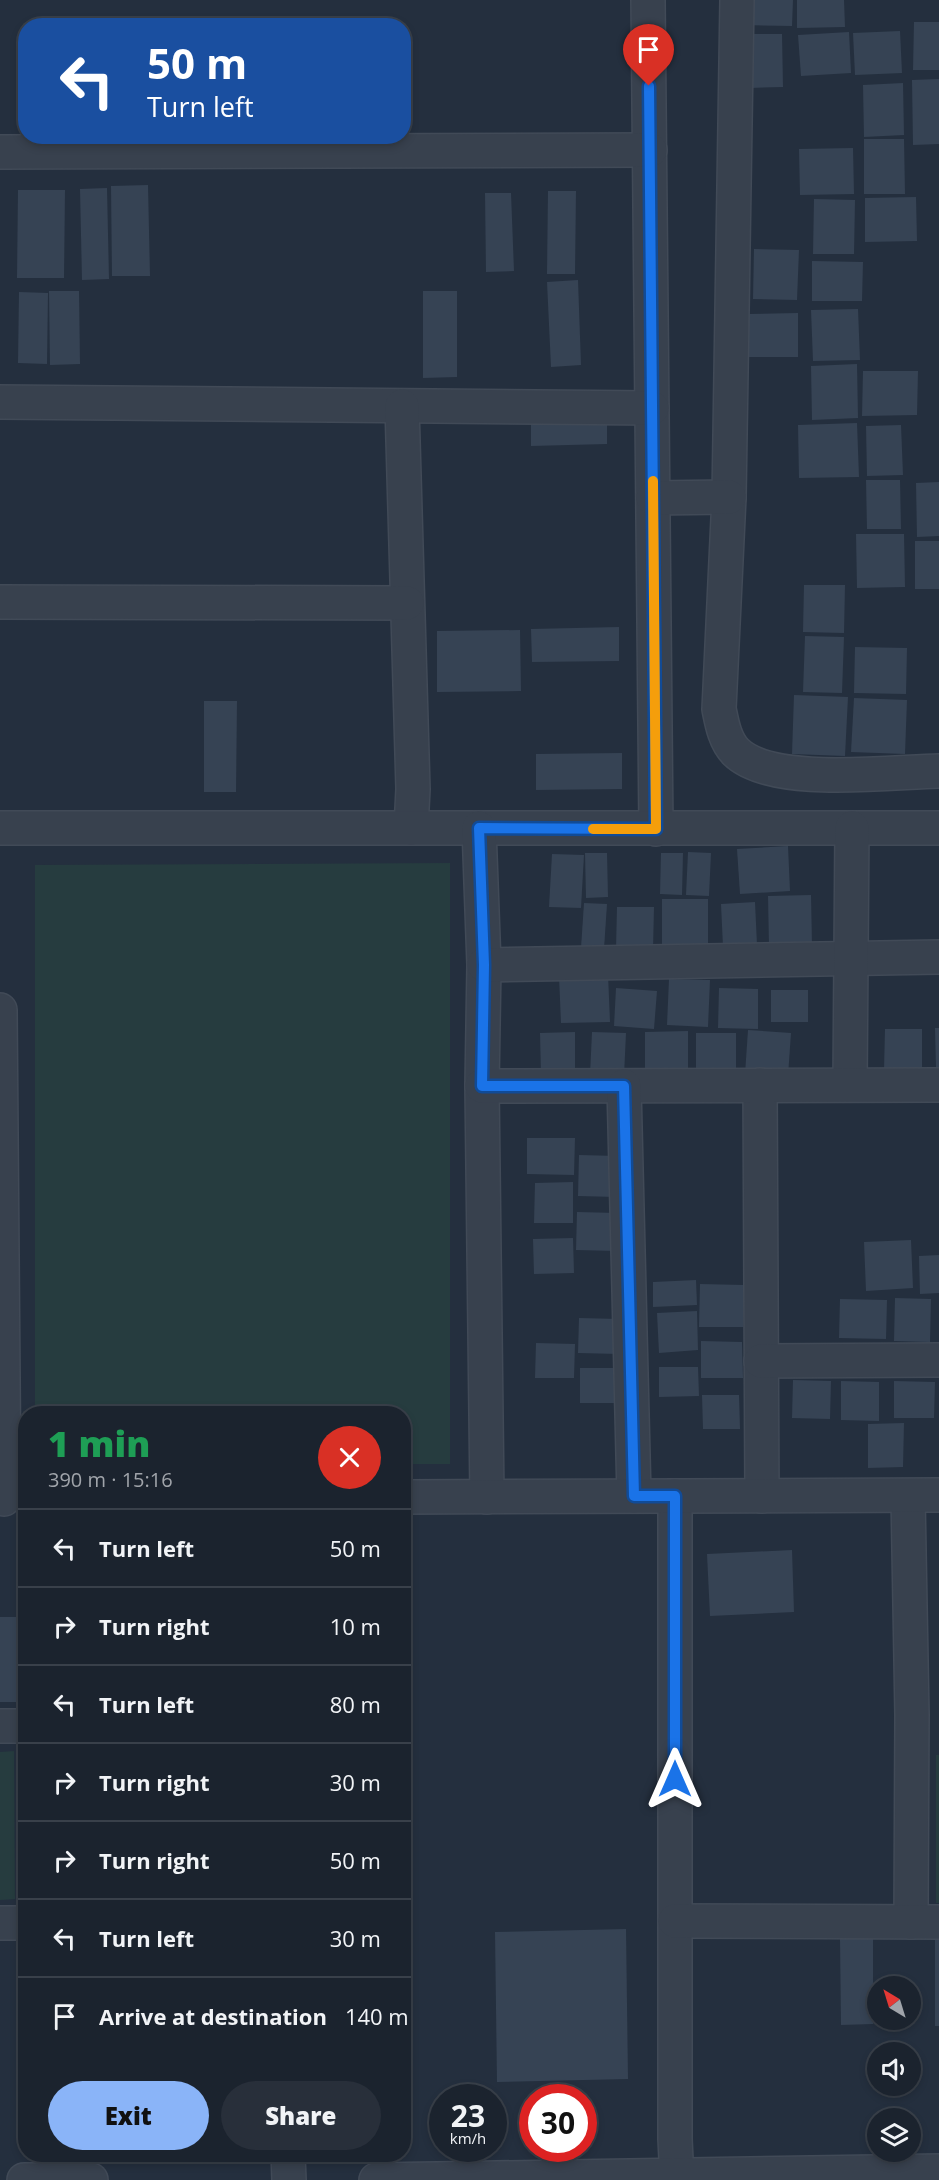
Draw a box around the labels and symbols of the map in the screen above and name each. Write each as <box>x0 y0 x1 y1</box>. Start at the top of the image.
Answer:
pin <box>623 24 674 86</box>
position arrow <box>643 1747 707 1811</box>
north arrow <box>867 1976 921 2030</box>
speed limit sign: 30 <box>519 2084 597 2162</box>

